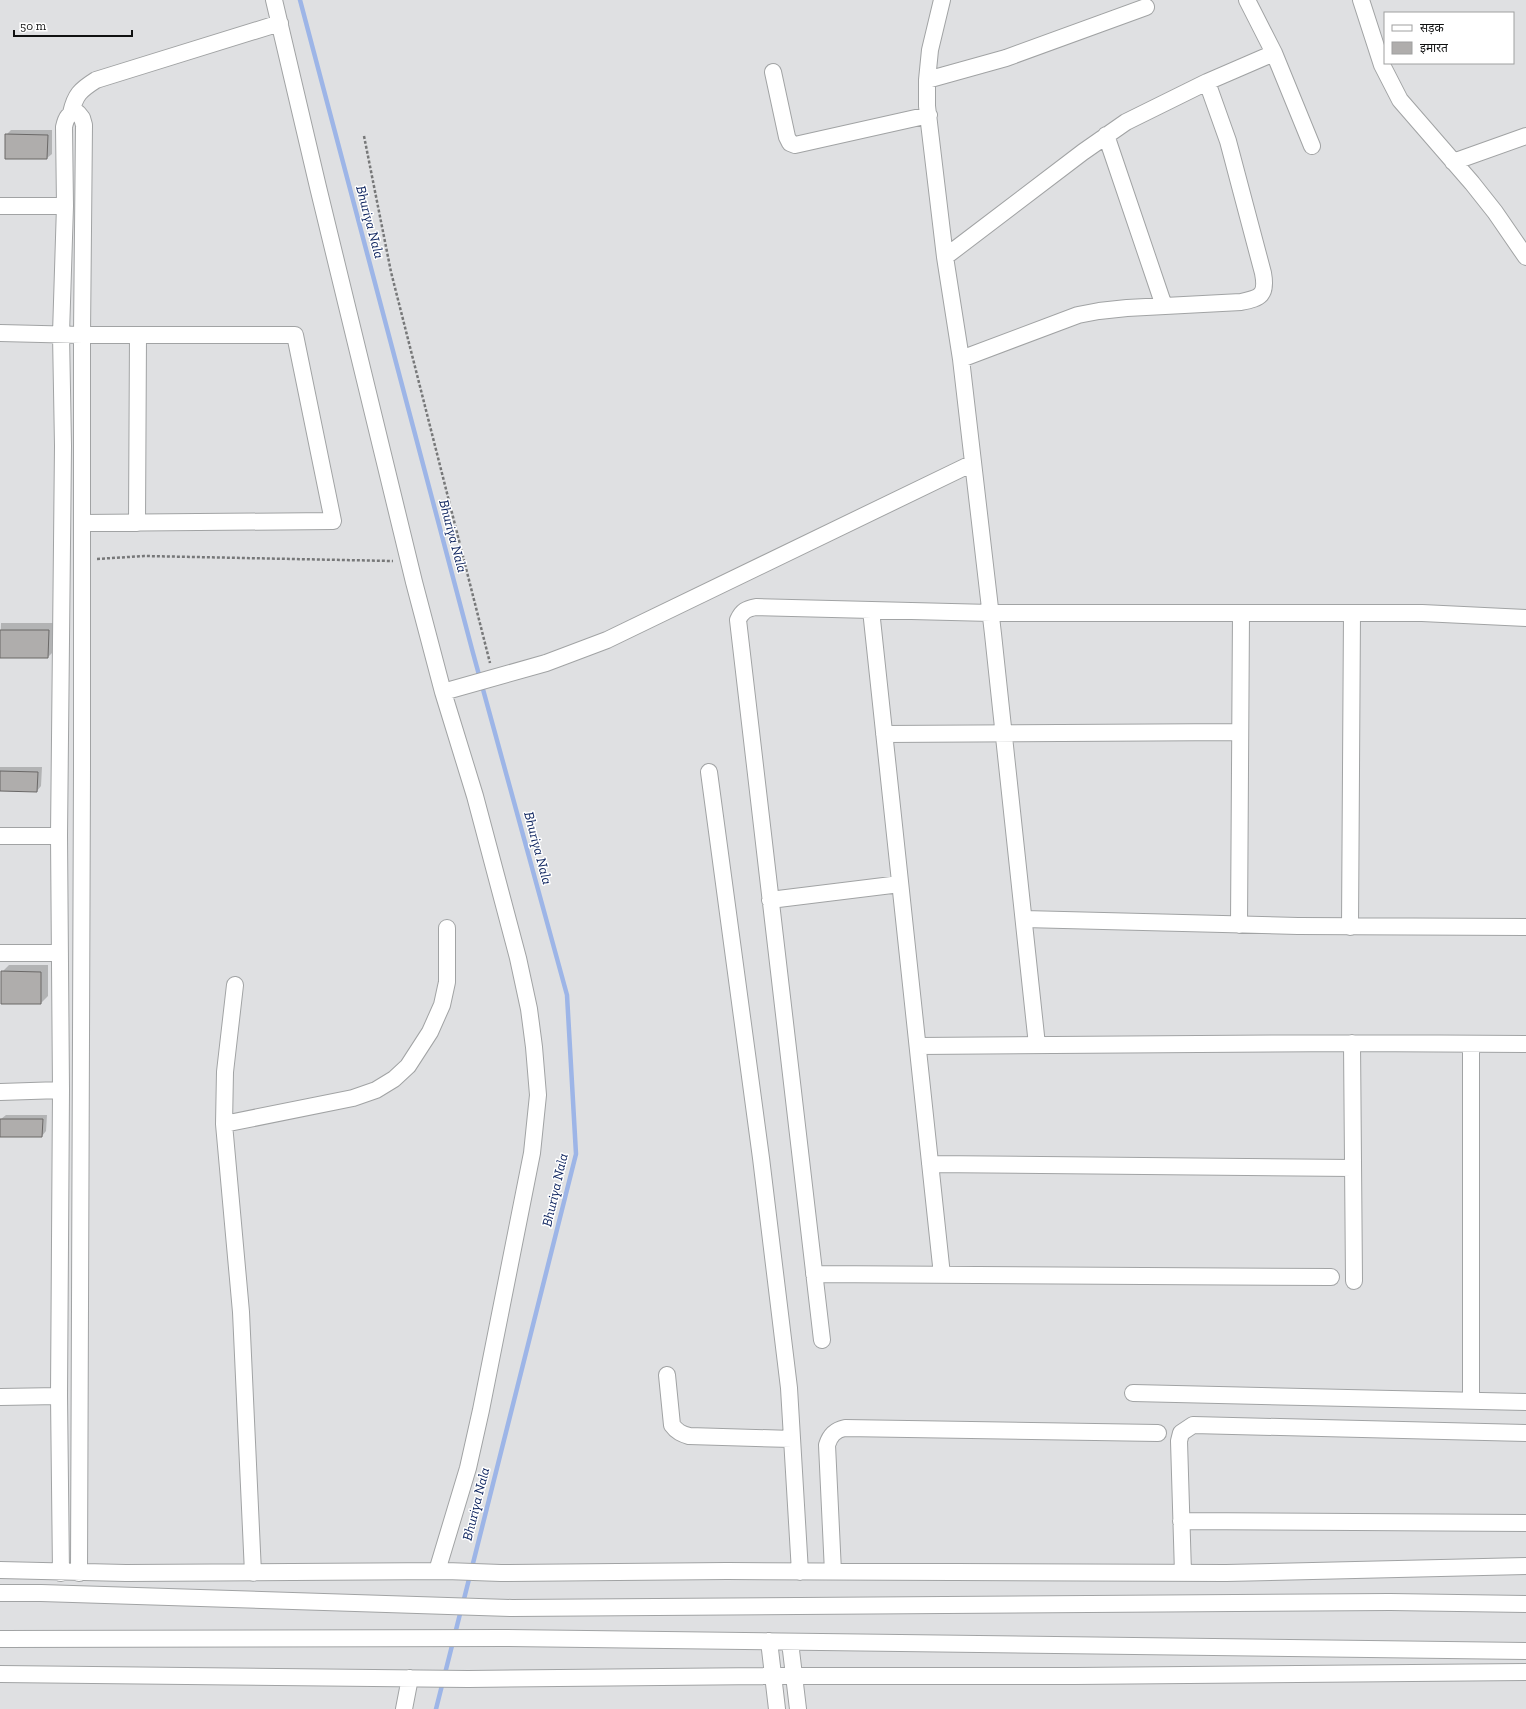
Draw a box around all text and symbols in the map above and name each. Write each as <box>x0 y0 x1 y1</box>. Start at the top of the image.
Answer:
scale bar <box>14 12 132 38</box>
legend <box>1384 12 1514 64</box>
text: 50 m <box>20 19 47 33</box>
text: सड़क <box>1420 21 1445 35</box>
text: इमारत <box>1420 41 1449 55</box>
water label: Bhuriya Nala <box>352 184 388 260</box>
water label: Bhuriya Nala <box>435 498 471 574</box>
water label: Bhuriya Nala <box>520 810 556 886</box>
water label: Bhuriya Nala <box>538 1152 572 1228</box>
water label: Bhuriya Nala <box>459 1466 493 1542</box>

